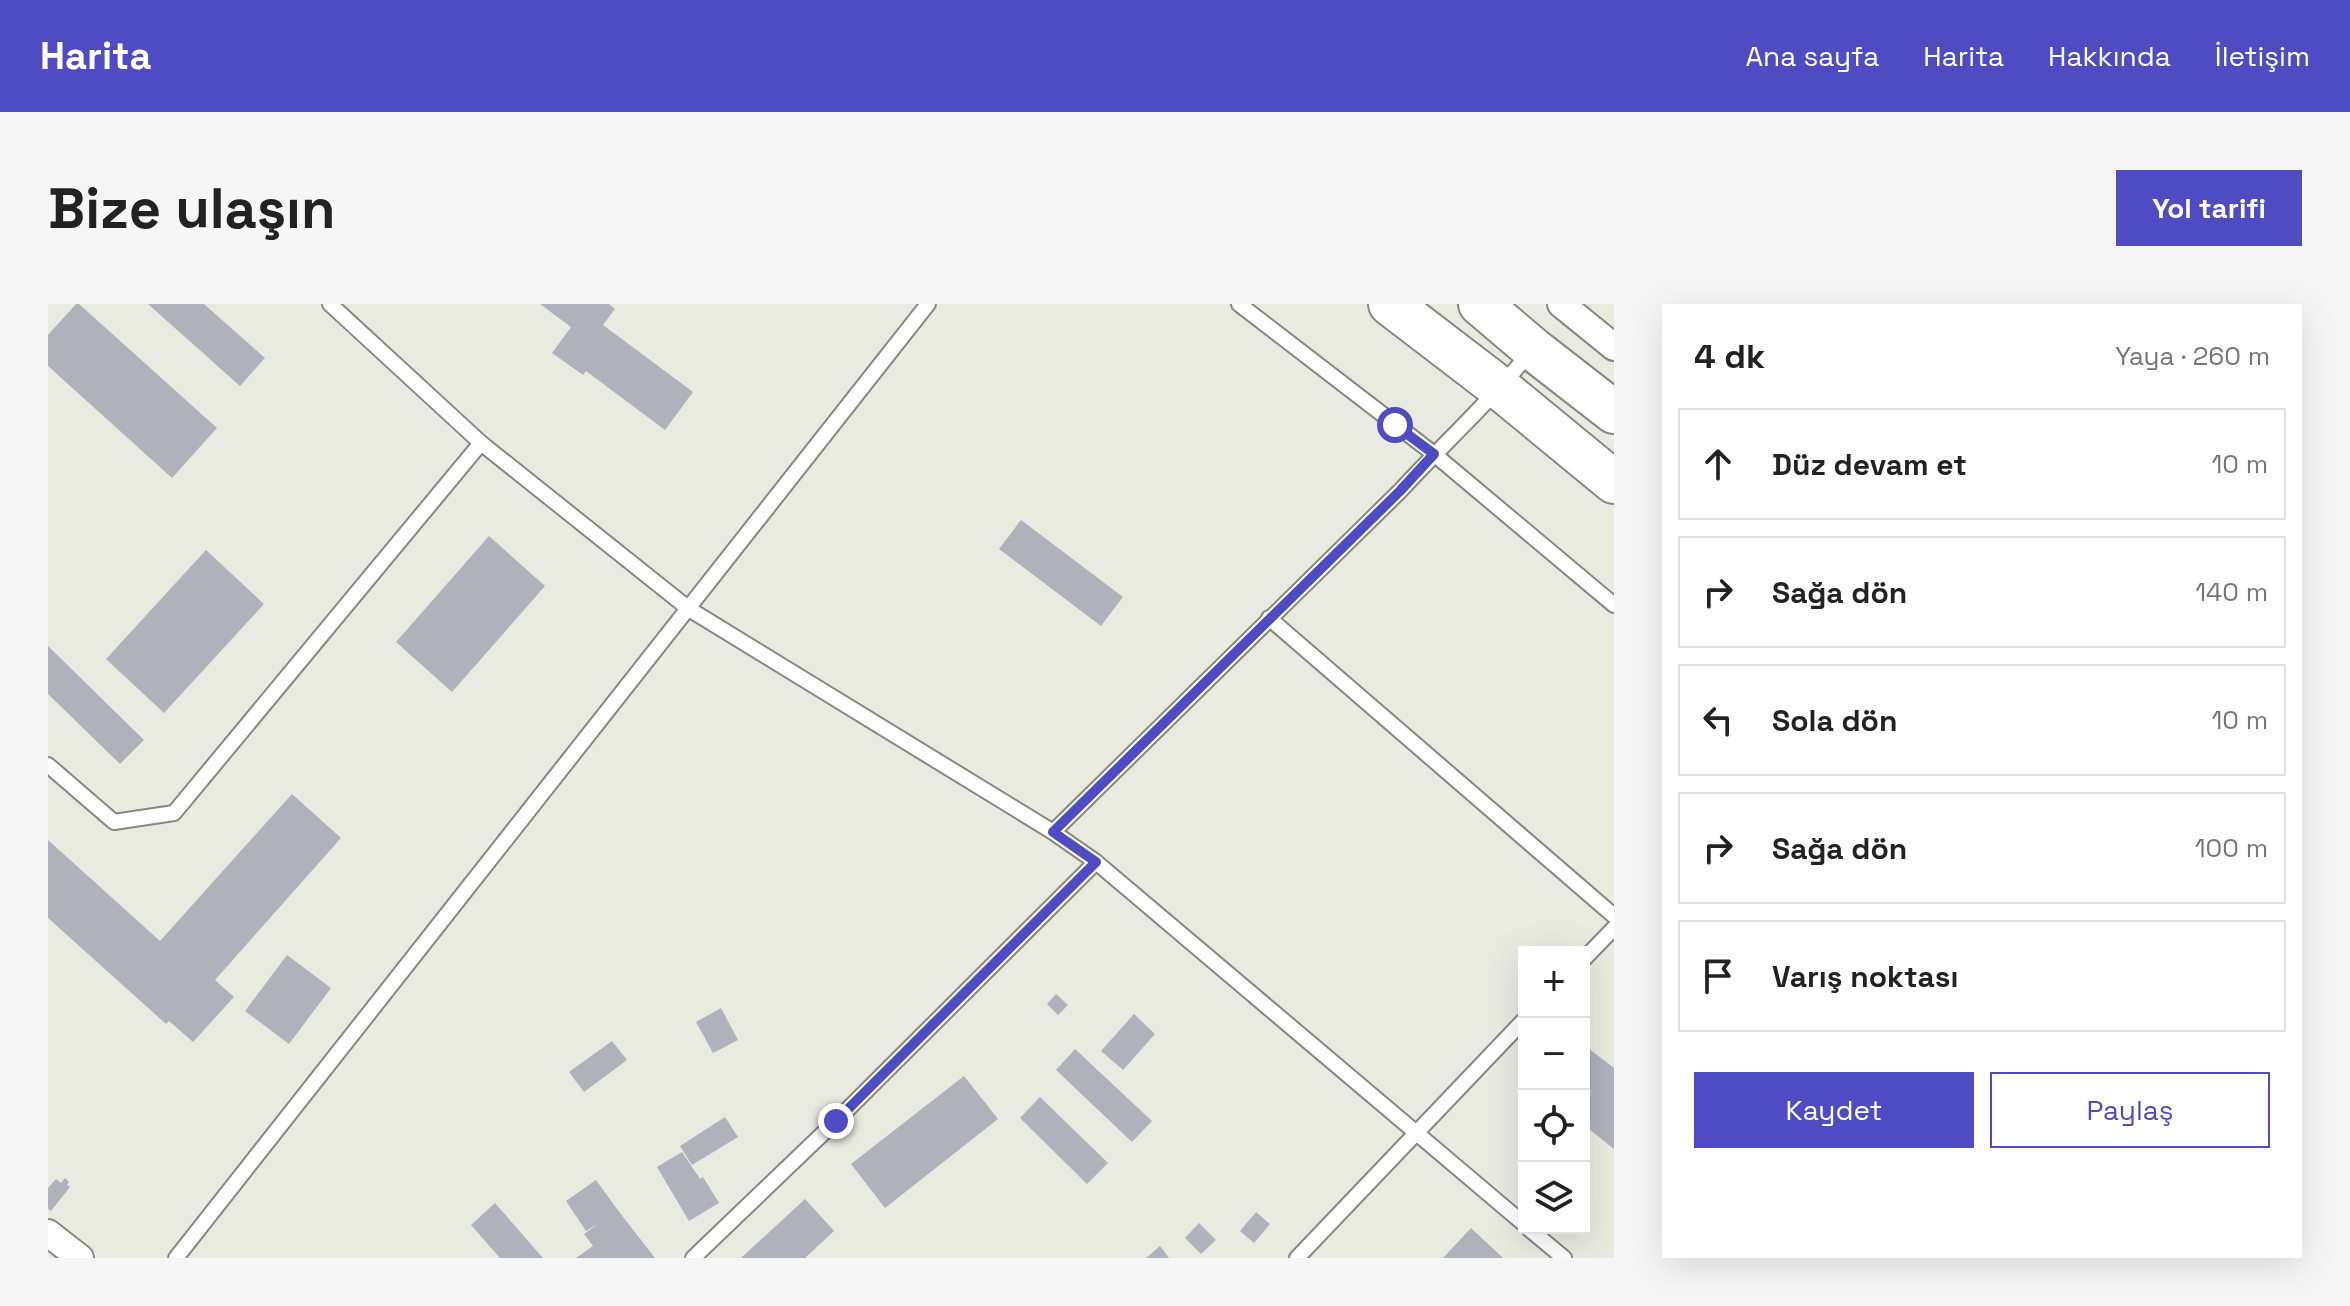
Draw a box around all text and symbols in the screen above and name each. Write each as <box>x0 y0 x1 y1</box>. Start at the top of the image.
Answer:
text: Harita <box>40 32 151 80</box>
text: Ana sayfa <box>1745 38 1879 74</box>
text: Harita <box>1923 38 2004 74</box>
text: Hakkında <box>2048 38 2171 74</box>
text: İletişim <box>2215 38 2310 74</box>
button: Yol tarifi <box>2116 170 2302 246</box>
text: Bize ulaşın <box>48 173 335 244</box>
text: 4 dk <box>1694 335 1765 378</box>
text: Yaya · 260 m <box>2115 339 2270 373</box>
route start <box>1377 407 1413 443</box>
icon: ahead <box>1696 442 1740 486</box>
text: Düz devam et <box>1772 445 1967 484</box>
text: 10 m <box>2211 447 2268 481</box>
icon: right <box>1696 570 1740 614</box>
text: Sağa dön <box>1772 573 1907 612</box>
text: 140 m <box>2195 575 2268 609</box>
icon: left <box>1696 698 1740 742</box>
text: Sola dön <box>1772 701 1897 740</box>
text: 10 m <box>2211 703 2268 737</box>
icon: right <box>1696 826 1740 870</box>
text: Sağa dön <box>1772 829 1907 868</box>
text: 100 m <box>2195 831 2268 865</box>
map controls <box>1518 946 1590 1234</box>
button: + <box>1518 946 1590 1018</box>
icon: arrive <box>1696 954 1740 998</box>
text: Varış noktası <box>1772 957 1959 996</box>
button: − <box>1518 1018 1590 1090</box>
button: Kaydet <box>1694 1072 1974 1148</box>
button: Paylaş <box>1990 1072 2270 1148</box>
button: locate <box>1518 1090 1590 1162</box>
route end <box>818 1103 854 1139</box>
button: layers <box>1518 1162 1590 1234</box>

